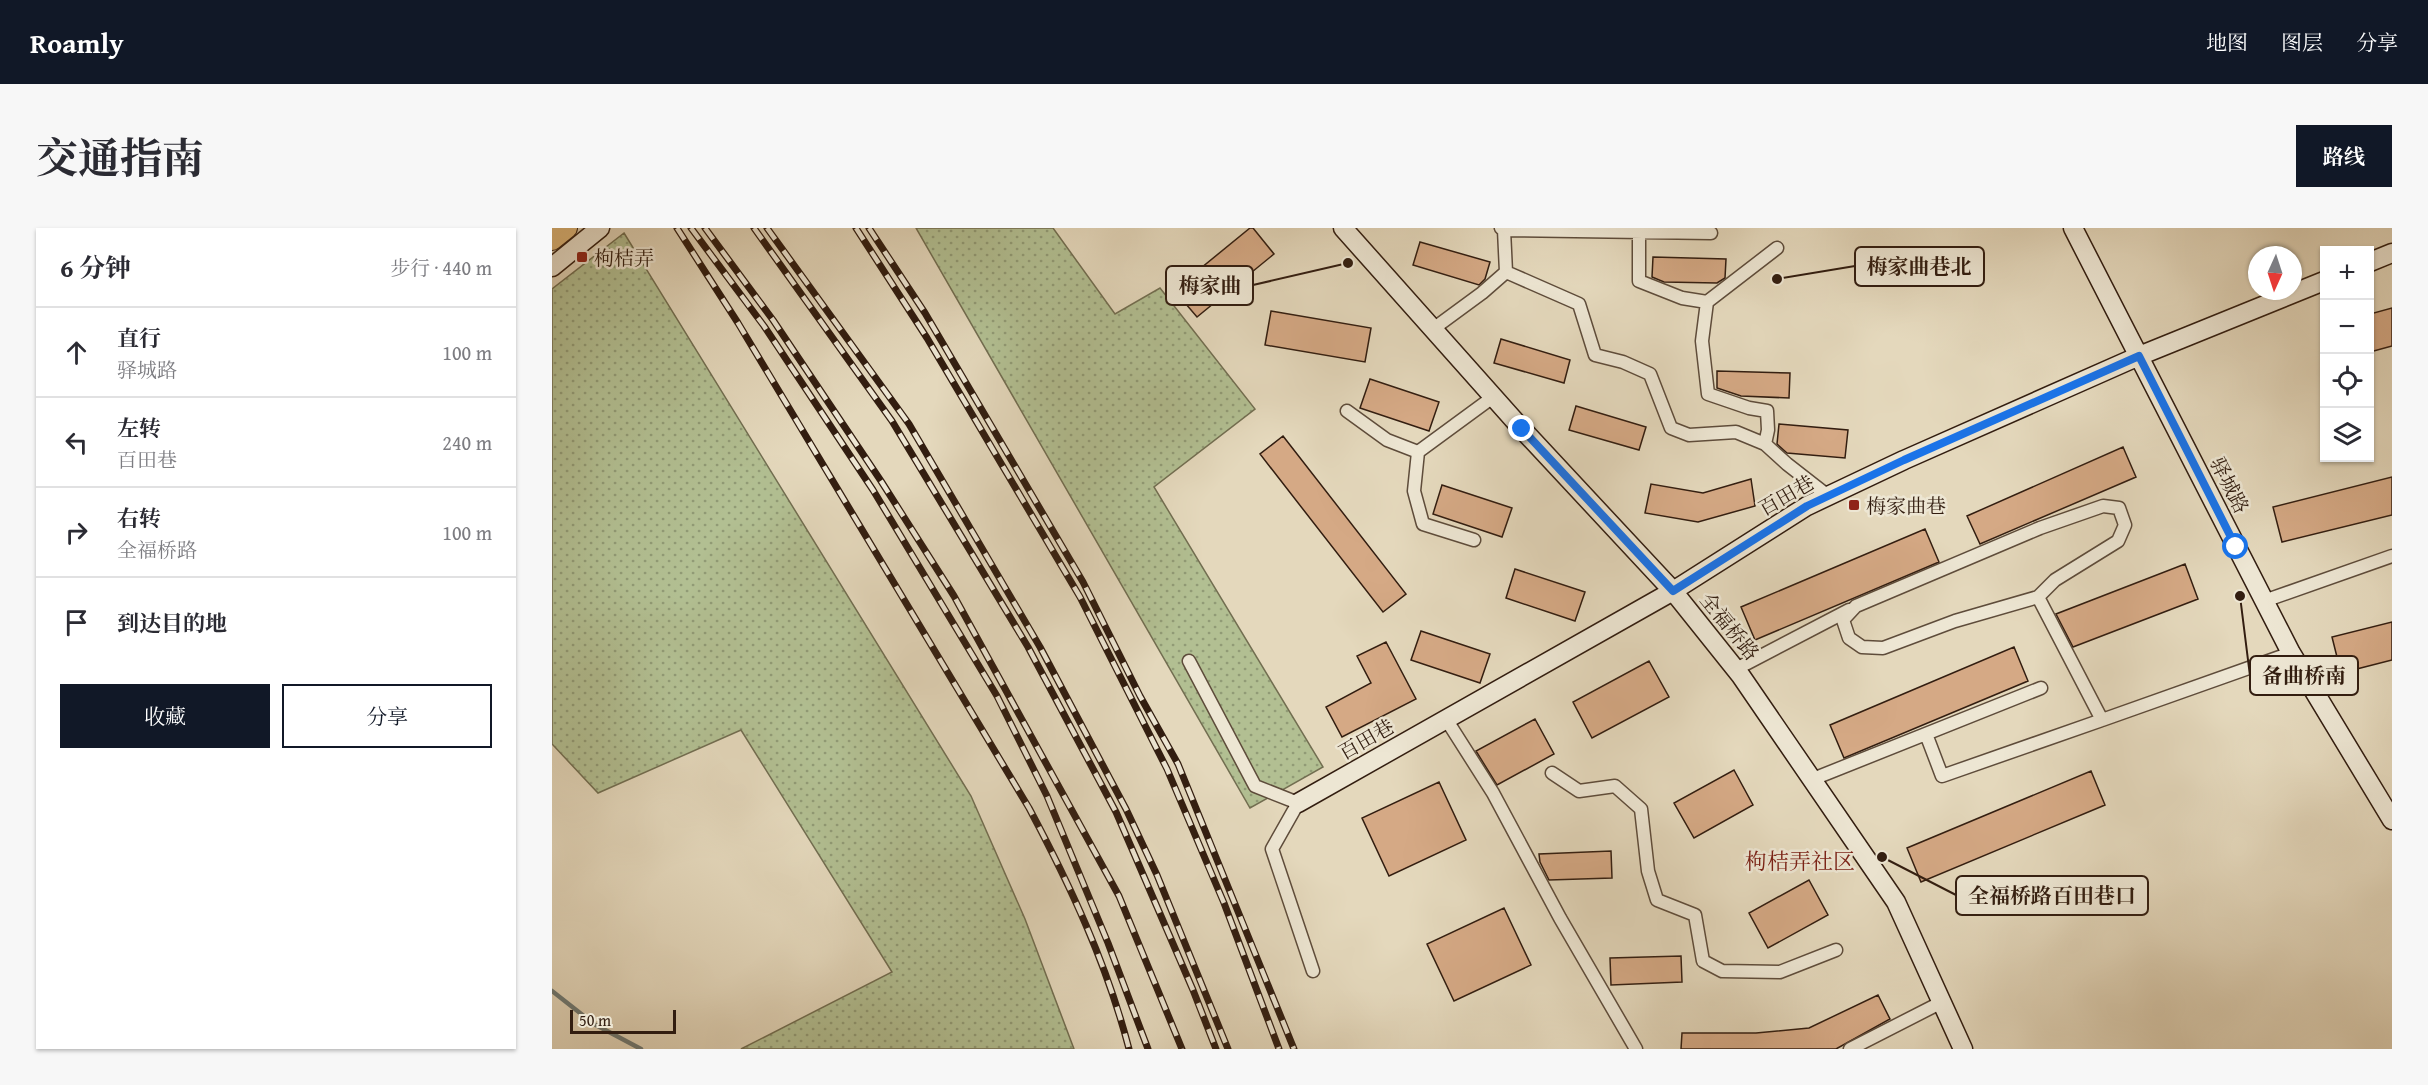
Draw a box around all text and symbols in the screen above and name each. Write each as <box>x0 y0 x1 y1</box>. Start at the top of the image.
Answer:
text: Roamly <box>30 22 124 63</box>
text: 地图 <box>2206 27 2248 58</box>
text: 图层 <box>2281 27 2323 58</box>
text: 分享 <box>2356 27 2398 58</box>
button: 路线 <box>2296 125 2392 187</box>
text: 交通指南 <box>36 127 204 188</box>
place label: 枸桔弄 <box>594 243 654 272</box>
north arrow <box>2248 246 2302 300</box>
map controls <box>2320 246 2374 462</box>
button: + <box>2320 246 2374 300</box>
callout: 梅家曲巷北 <box>1855 247 1984 286</box>
text: 6 分钟 <box>60 248 131 287</box>
marker: 枸桔弄 <box>575 250 589 264</box>
text: 梅家曲巷北 <box>1867 251 1972 282</box>
text: 步行 · 440 m <box>390 253 492 282</box>
callout: 梅家曲 <box>1166 266 1253 305</box>
text: 梅家曲 <box>1179 270 1242 301</box>
button: − <box>2320 300 2374 354</box>
text: 直行 <box>117 322 161 354</box>
icon: ahead <box>60 336 93 369</box>
text: 100 m <box>442 338 492 367</box>
button: locate <box>2320 354 2374 408</box>
text: 驿城路 <box>117 355 177 384</box>
button: layers <box>2320 408 2374 462</box>
text: 左转 <box>117 412 161 444</box>
route end <box>1508 415 1534 441</box>
icon: left <box>60 426 93 459</box>
text: 240 m <box>442 428 492 457</box>
text: 百田巷 <box>117 445 177 474</box>
street label: 驿城路 <box>2203 452 2257 518</box>
street label: 百田巷 <box>1753 467 1819 523</box>
place label: 梅家曲巷 <box>1866 491 1946 520</box>
marker: 梅家曲巷 <box>1847 498 1861 512</box>
text: 右转 <box>117 502 161 534</box>
icon: right <box>60 516 93 549</box>
text: 100 m <box>442 518 492 547</box>
route start <box>2222 533 2248 559</box>
text: 全福桥路 <box>117 535 197 564</box>
street label: 全福桥路 <box>1694 586 1766 666</box>
icon: arrive <box>60 606 93 639</box>
text: 到达目的地 <box>117 607 227 639</box>
callout: 备曲桥南 <box>2250 656 2358 695</box>
text: 备曲桥南 <box>2262 660 2346 691</box>
button: 收藏 <box>60 684 270 748</box>
button: 分享 <box>282 684 492 748</box>
street label: 百田巷 <box>1333 711 1399 767</box>
district label: 枸桔弄社区 <box>1745 845 1855 877</box>
callout: 全福桥路百田巷口 <box>1956 876 2148 915</box>
text: 全福桥路百田巷口 <box>1968 880 2136 911</box>
scale bar <box>570 1007 676 1034</box>
text: 50 m <box>579 1008 611 1032</box>

